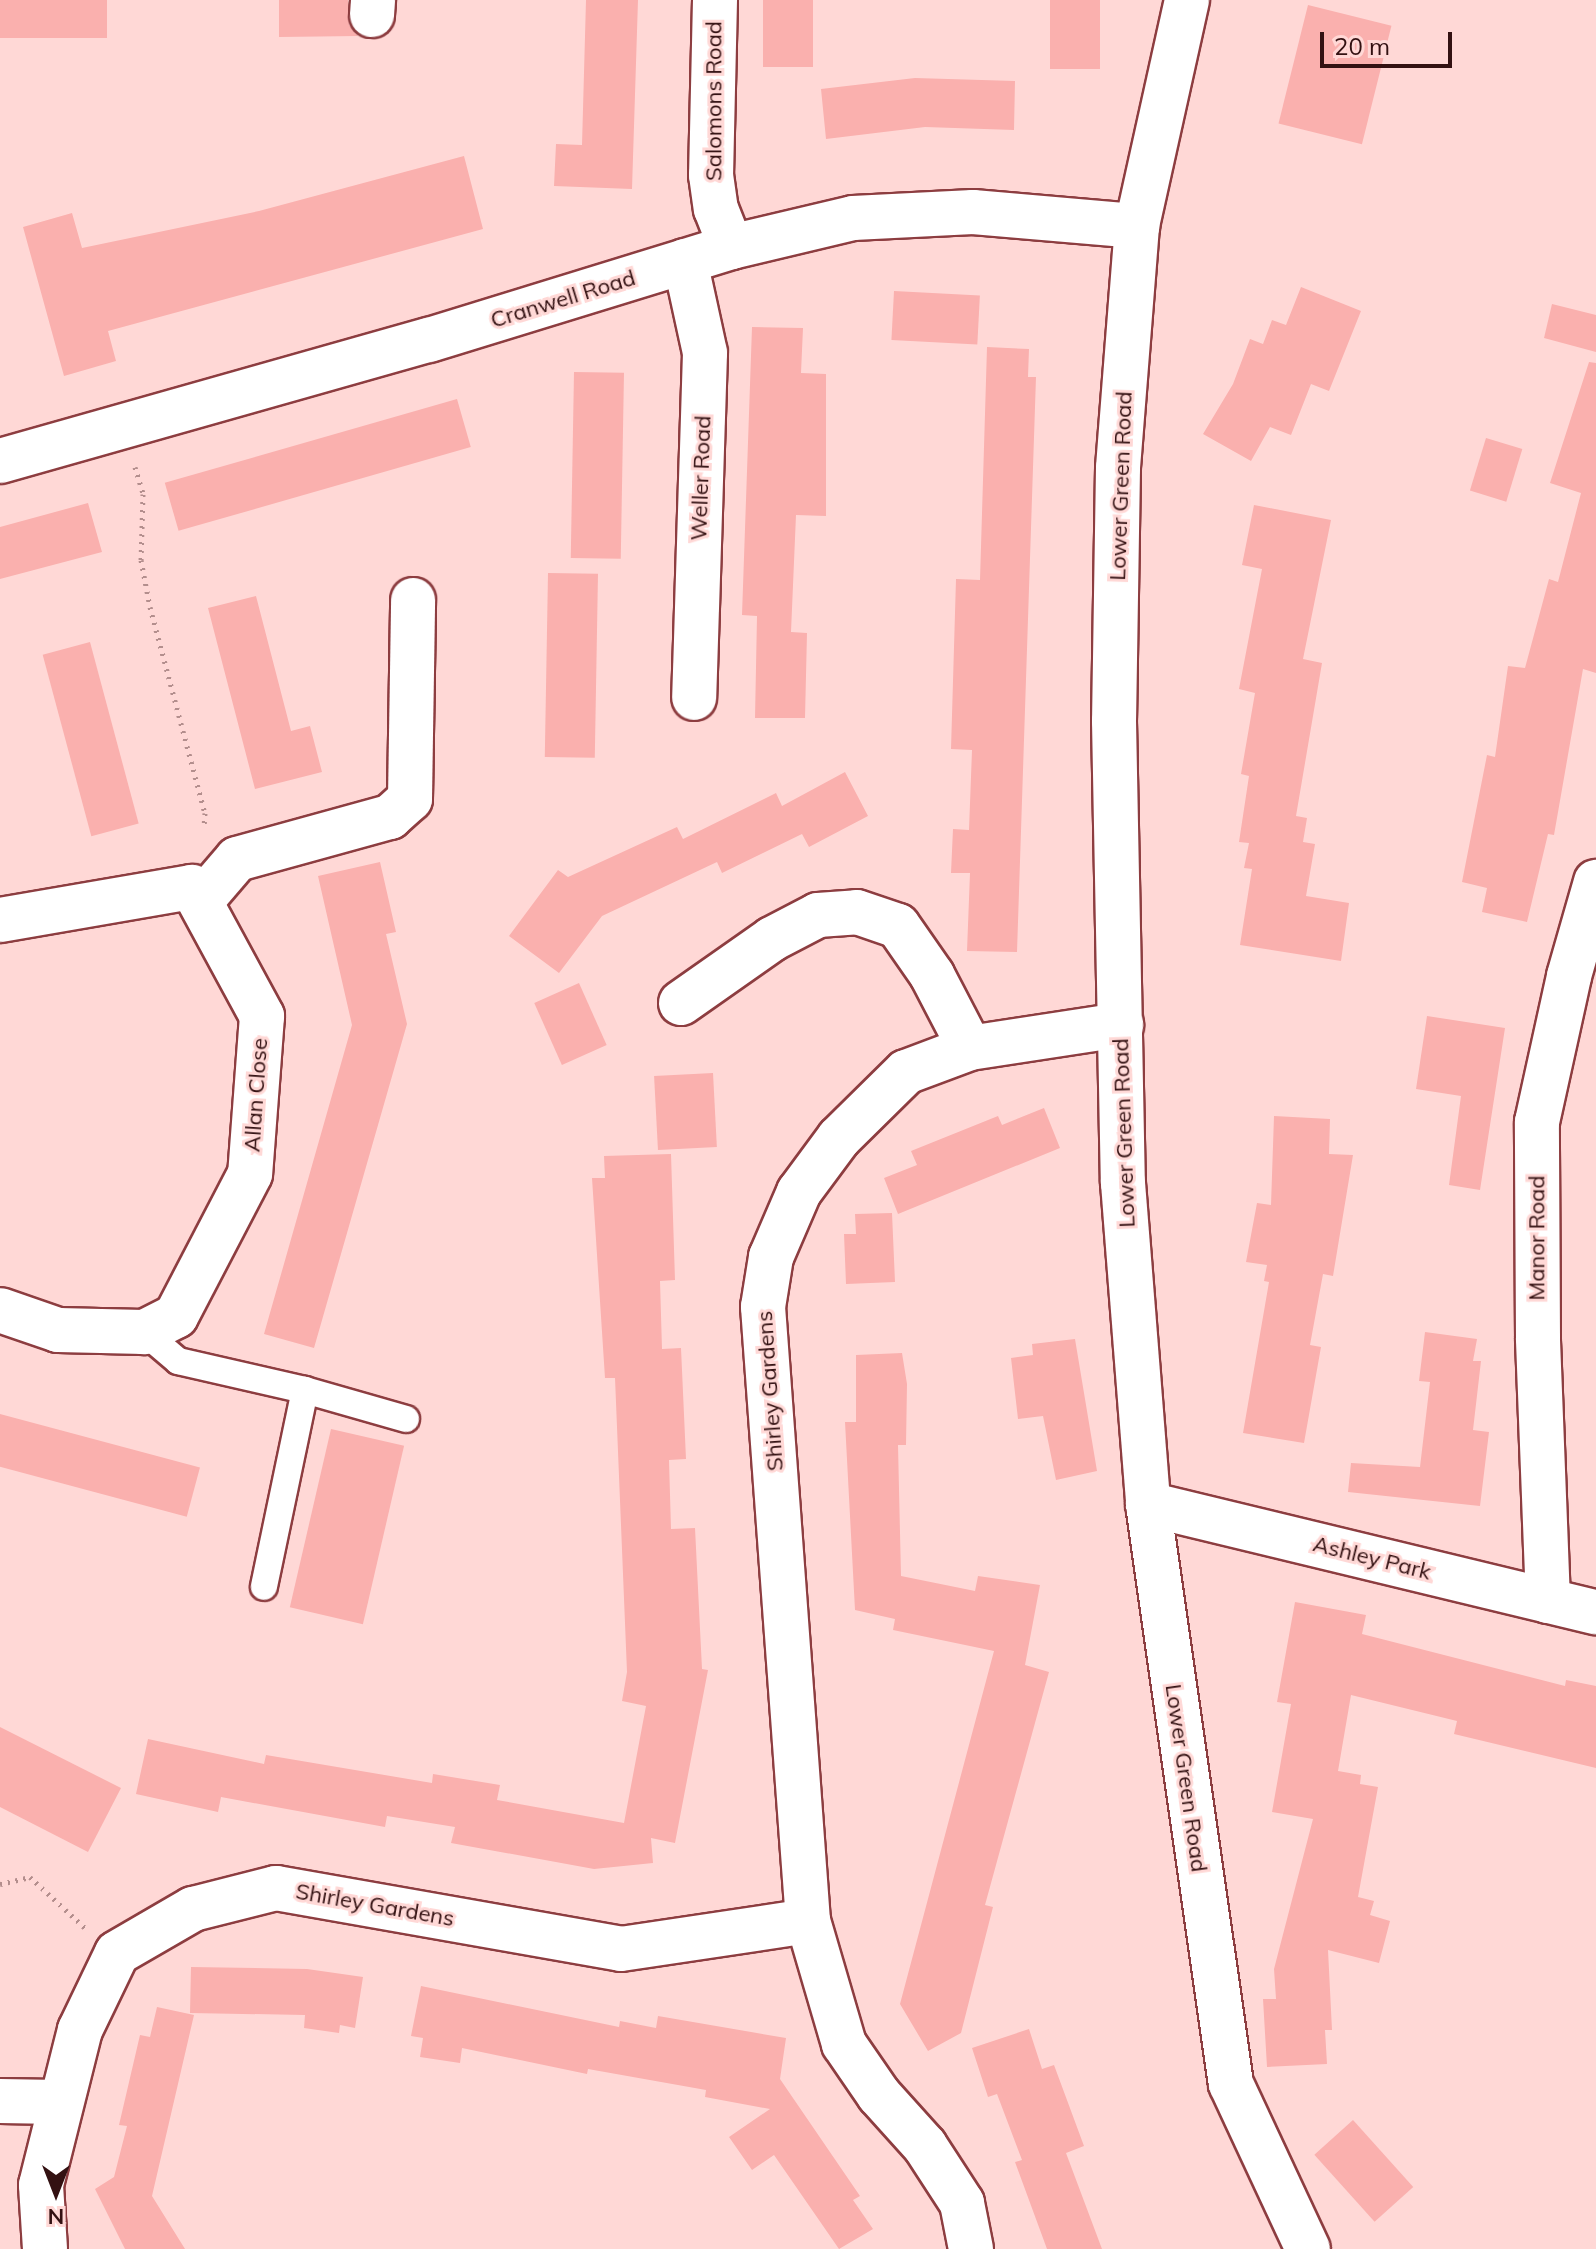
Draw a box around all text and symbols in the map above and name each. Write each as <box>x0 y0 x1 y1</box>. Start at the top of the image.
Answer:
scale bar <box>1324 16 1456 66</box>
street label: Salomons Road <box>701 21 727 181</box>
text: 20 m <box>1334 31 1390 61</box>
street label: Cranwell Road <box>487 264 639 334</box>
street label: Lower Green Road <box>1105 391 1137 581</box>
street label: Weller Road <box>686 415 716 541</box>
street label: Allan Close <box>239 1037 273 1153</box>
street label: Lower Green Road <box>1108 1038 1140 1228</box>
street label: Manor Road <box>1524 1175 1550 1301</box>
street label: Shirley Gardens <box>751 1310 789 1472</box>
street label: Ashley Park <box>1310 1531 1434 1585</box>
street label: Lower Green Road <box>1160 1682 1212 1874</box>
street label: Shirley Gardens <box>294 1878 456 1932</box>
north arrow <box>16 2153 96 2233</box>
text: N <box>48 2203 64 2231</box>

